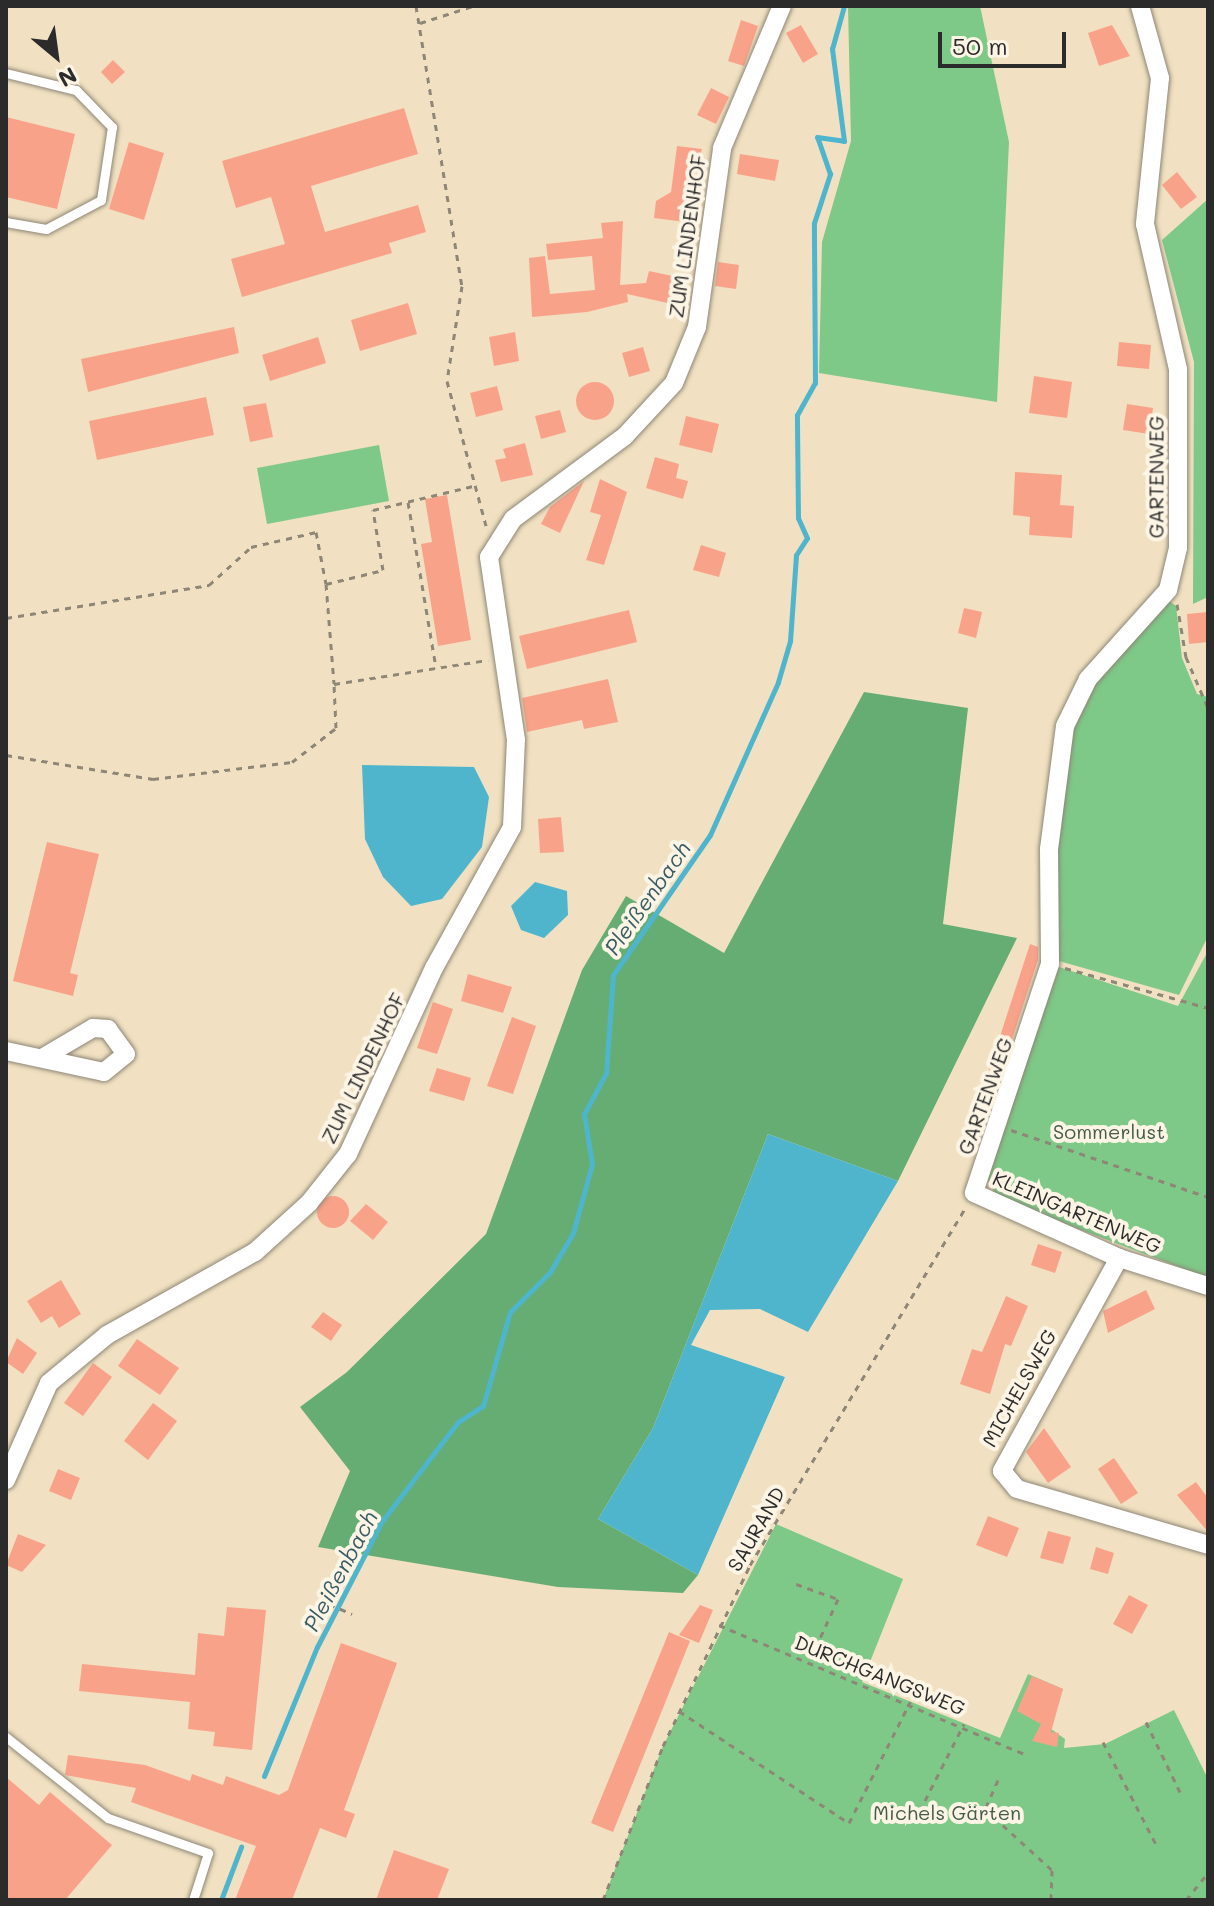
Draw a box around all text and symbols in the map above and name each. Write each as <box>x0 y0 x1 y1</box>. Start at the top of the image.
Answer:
north arrow <box>16 16 96 96</box>
scale bar <box>942 16 1070 66</box>
text: 50 m <box>952 30 1008 61</box>
text: N <box>54 61 82 94</box>
street label: ZUM LINDENHOF <box>664 153 710 319</box>
street label: GARTENWEG <box>1144 416 1168 538</box>
water label: Pleißenbach <box>598 836 696 960</box>
street label: ZUM LINDENHOF <box>316 989 410 1147</box>
street label: GARTENWEG <box>953 1034 1017 1158</box>
park label: Sommerlust <box>1053 1119 1165 1143</box>
street label: KLEINGARTENWEG <box>989 1166 1165 1258</box>
street label: MICHELSWEG <box>977 1325 1061 1451</box>
street label: SAURAND <box>722 1482 790 1576</box>
water label: Pleißenbach <box>297 1506 383 1636</box>
street label: DURCHGANGSWEG <box>791 1630 969 1720</box>
park label: Michels Gärten <box>873 1800 1021 1824</box>

